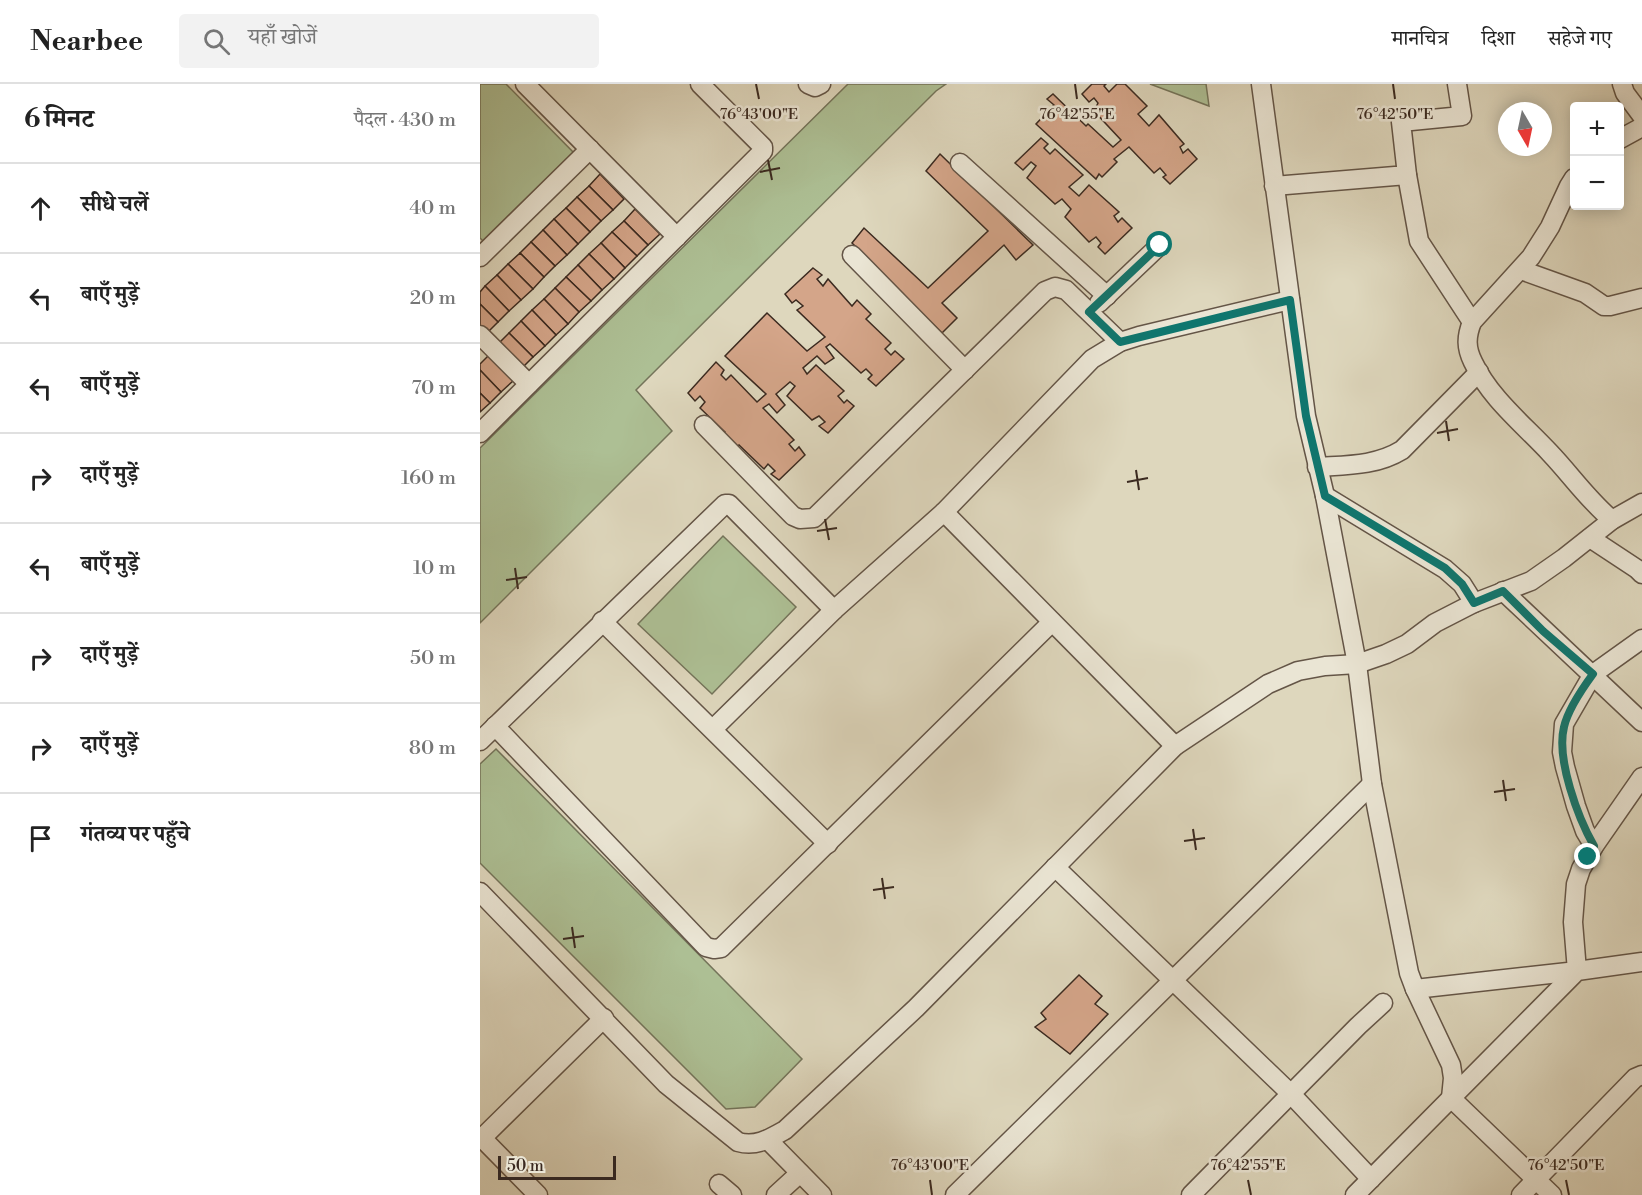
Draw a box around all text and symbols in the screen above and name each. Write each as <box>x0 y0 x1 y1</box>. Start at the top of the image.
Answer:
search box <box>179 14 599 68</box>
text: Nearbee <box>30 24 143 59</box>
text: यहाँ खोजें <box>248 24 317 51</box>
icon: search <box>200 25 233 58</box>
text: मानचित्र <box>1392 26 1449 52</box>
text: दिशा <box>1482 26 1515 52</box>
text: सहेजे गए <box>1548 26 1612 52</box>
north arrow <box>1498 102 1552 156</box>
map controls <box>1570 102 1624 210</box>
button: + <box>1570 102 1624 156</box>
text: 6 मिनट <box>24 103 94 135</box>
text: 76°43'00"E <box>720 105 798 124</box>
text: 76°42'55"E <box>1039 105 1115 124</box>
text: 76°42'50"E <box>1357 105 1433 124</box>
text: पैदल · 430 m <box>354 108 456 133</box>
button: − <box>1570 156 1624 210</box>
text: सीधे चलें <box>81 191 148 218</box>
icon: ahead <box>24 192 57 225</box>
text: 40 m <box>409 196 456 221</box>
route start <box>1146 231 1172 257</box>
text: बाएँ मुड़ें <box>81 281 139 308</box>
icon: left <box>24 282 57 315</box>
text: 20 m <box>410 286 456 311</box>
text: बाएँ मुड़ें <box>81 371 139 398</box>
icon: left <box>24 372 57 405</box>
text: 70 m <box>412 376 456 401</box>
text: दाएँ मुड़ें <box>81 461 138 488</box>
icon: right <box>24 462 57 495</box>
text: 160 m <box>401 466 456 491</box>
text: बाएँ मुड़ें <box>81 551 139 578</box>
icon: left <box>24 552 57 585</box>
text: 10 m <box>413 556 456 581</box>
text: दाएँ मुड़ें <box>81 641 138 668</box>
icon: right <box>24 642 57 675</box>
text: 50 m <box>410 646 456 671</box>
text: दाएँ मुड़ें <box>81 731 138 758</box>
icon: right <box>24 732 57 765</box>
text: 80 m <box>409 736 456 761</box>
text: गंतव्य पर पहुँचे <box>81 821 190 848</box>
icon: arrive <box>24 822 57 855</box>
route end <box>1574 843 1600 869</box>
scale bar <box>498 1153 616 1180</box>
text: 50 m <box>507 1156 544 1176</box>
text: 76°43'00"E <box>891 1156 969 1175</box>
text: 76°42'55"E <box>1210 1156 1286 1175</box>
text: 76°42'50"E <box>1528 1156 1604 1175</box>

